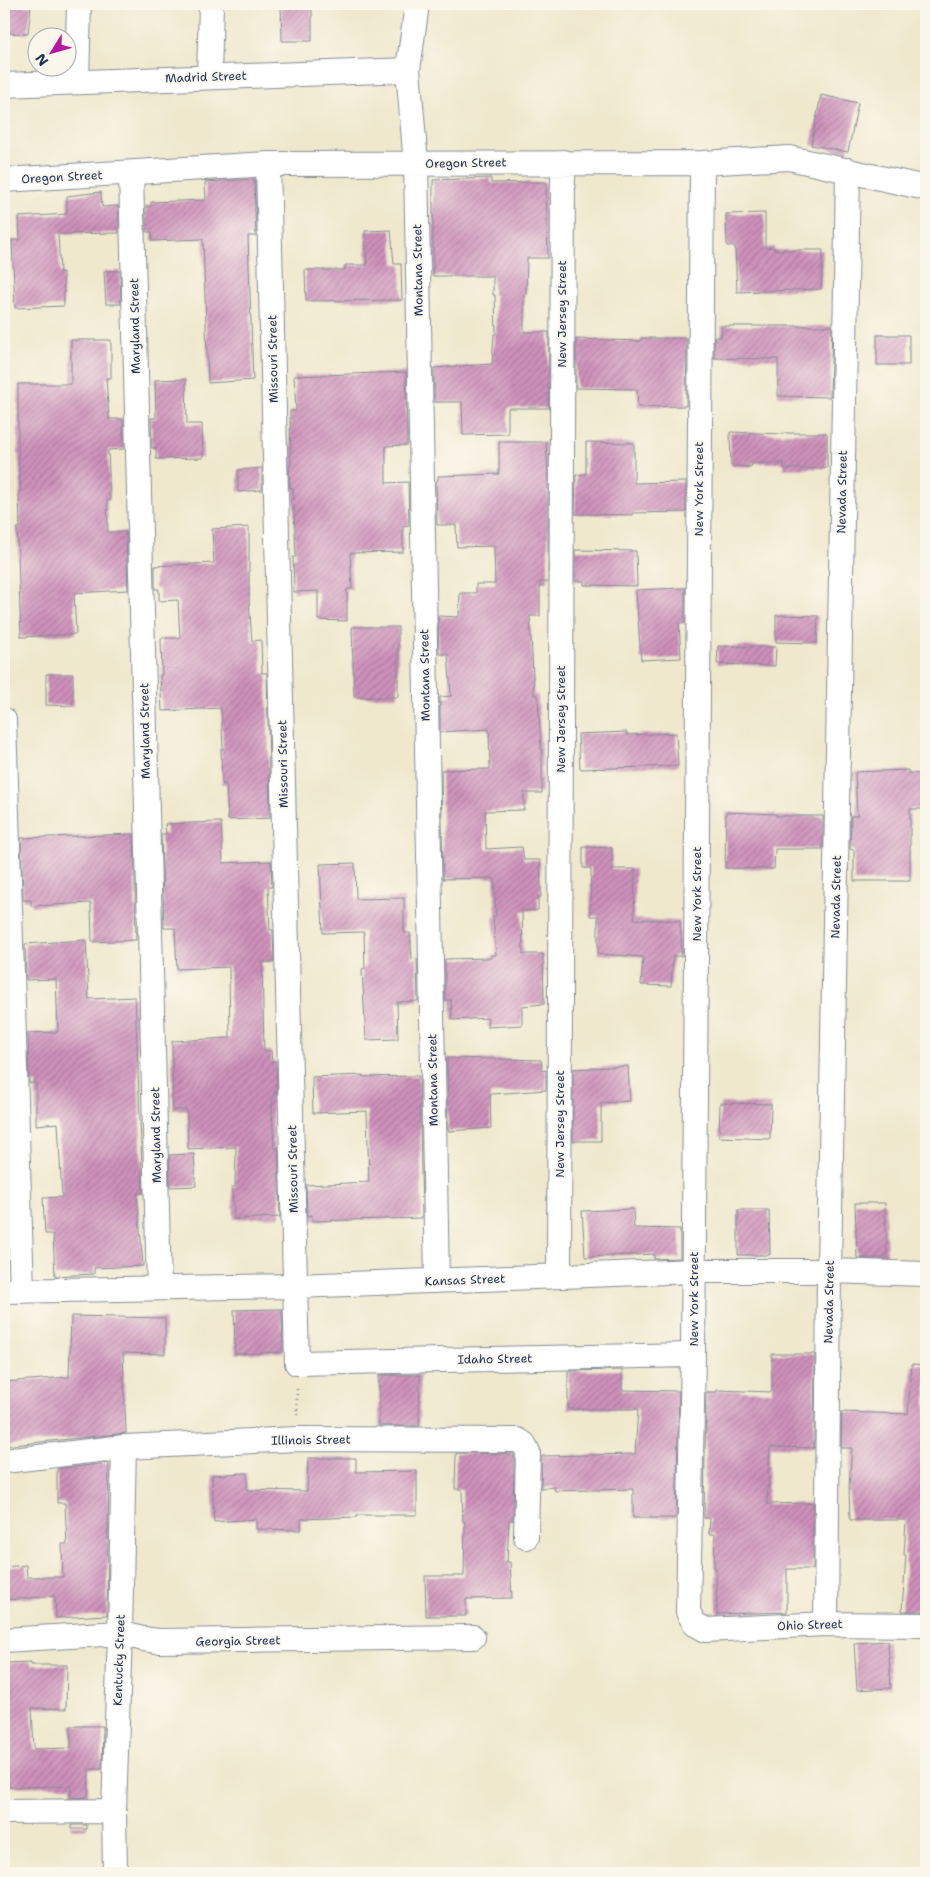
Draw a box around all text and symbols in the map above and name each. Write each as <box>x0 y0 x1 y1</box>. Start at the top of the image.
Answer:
north arrow <box>28 28 78 78</box>
text: N <box>31 50 52 70</box>
street label: Madrid Street <box>165 68 247 86</box>
street label: Oregon Street <box>425 154 507 172</box>
street label: Oregon Street <box>21 167 103 187</box>
street label: Montana Street <box>409 224 427 316</box>
street label: New Jersey Street <box>554 260 570 368</box>
street label: Maryland Street <box>126 278 144 374</box>
street label: Missouri Street <box>264 315 282 403</box>
street label: New York Street <box>691 442 707 536</box>
street label: Nevada Street <box>833 450 851 534</box>
street label: Montana Street <box>416 629 434 721</box>
street label: New Jersey Street <box>553 665 569 773</box>
street label: Maryland Street <box>136 683 154 779</box>
street label: Missouri Street <box>274 720 292 808</box>
street label: New York Street <box>689 847 705 941</box>
street label: Nevada Street <box>827 855 845 939</box>
street label: Montana Street <box>424 1034 442 1126</box>
street label: New Jersey Street <box>552 1070 568 1178</box>
street label: Maryland Street <box>147 1087 165 1183</box>
street label: Missouri Street <box>284 1125 302 1213</box>
street label: New York Street <box>686 1252 702 1346</box>
street label: Nevada Street <box>820 1260 838 1344</box>
street label: Kansas Street <box>424 1271 506 1289</box>
street label: Idaho Street <box>457 1350 533 1368</box>
street label: Illinois Street <box>271 1431 351 1449</box>
street label: Kentucky Street <box>109 1614 129 1706</box>
street label: Ohio Street <box>777 1616 843 1634</box>
street label: Georgia Street <box>195 1632 281 1650</box>

